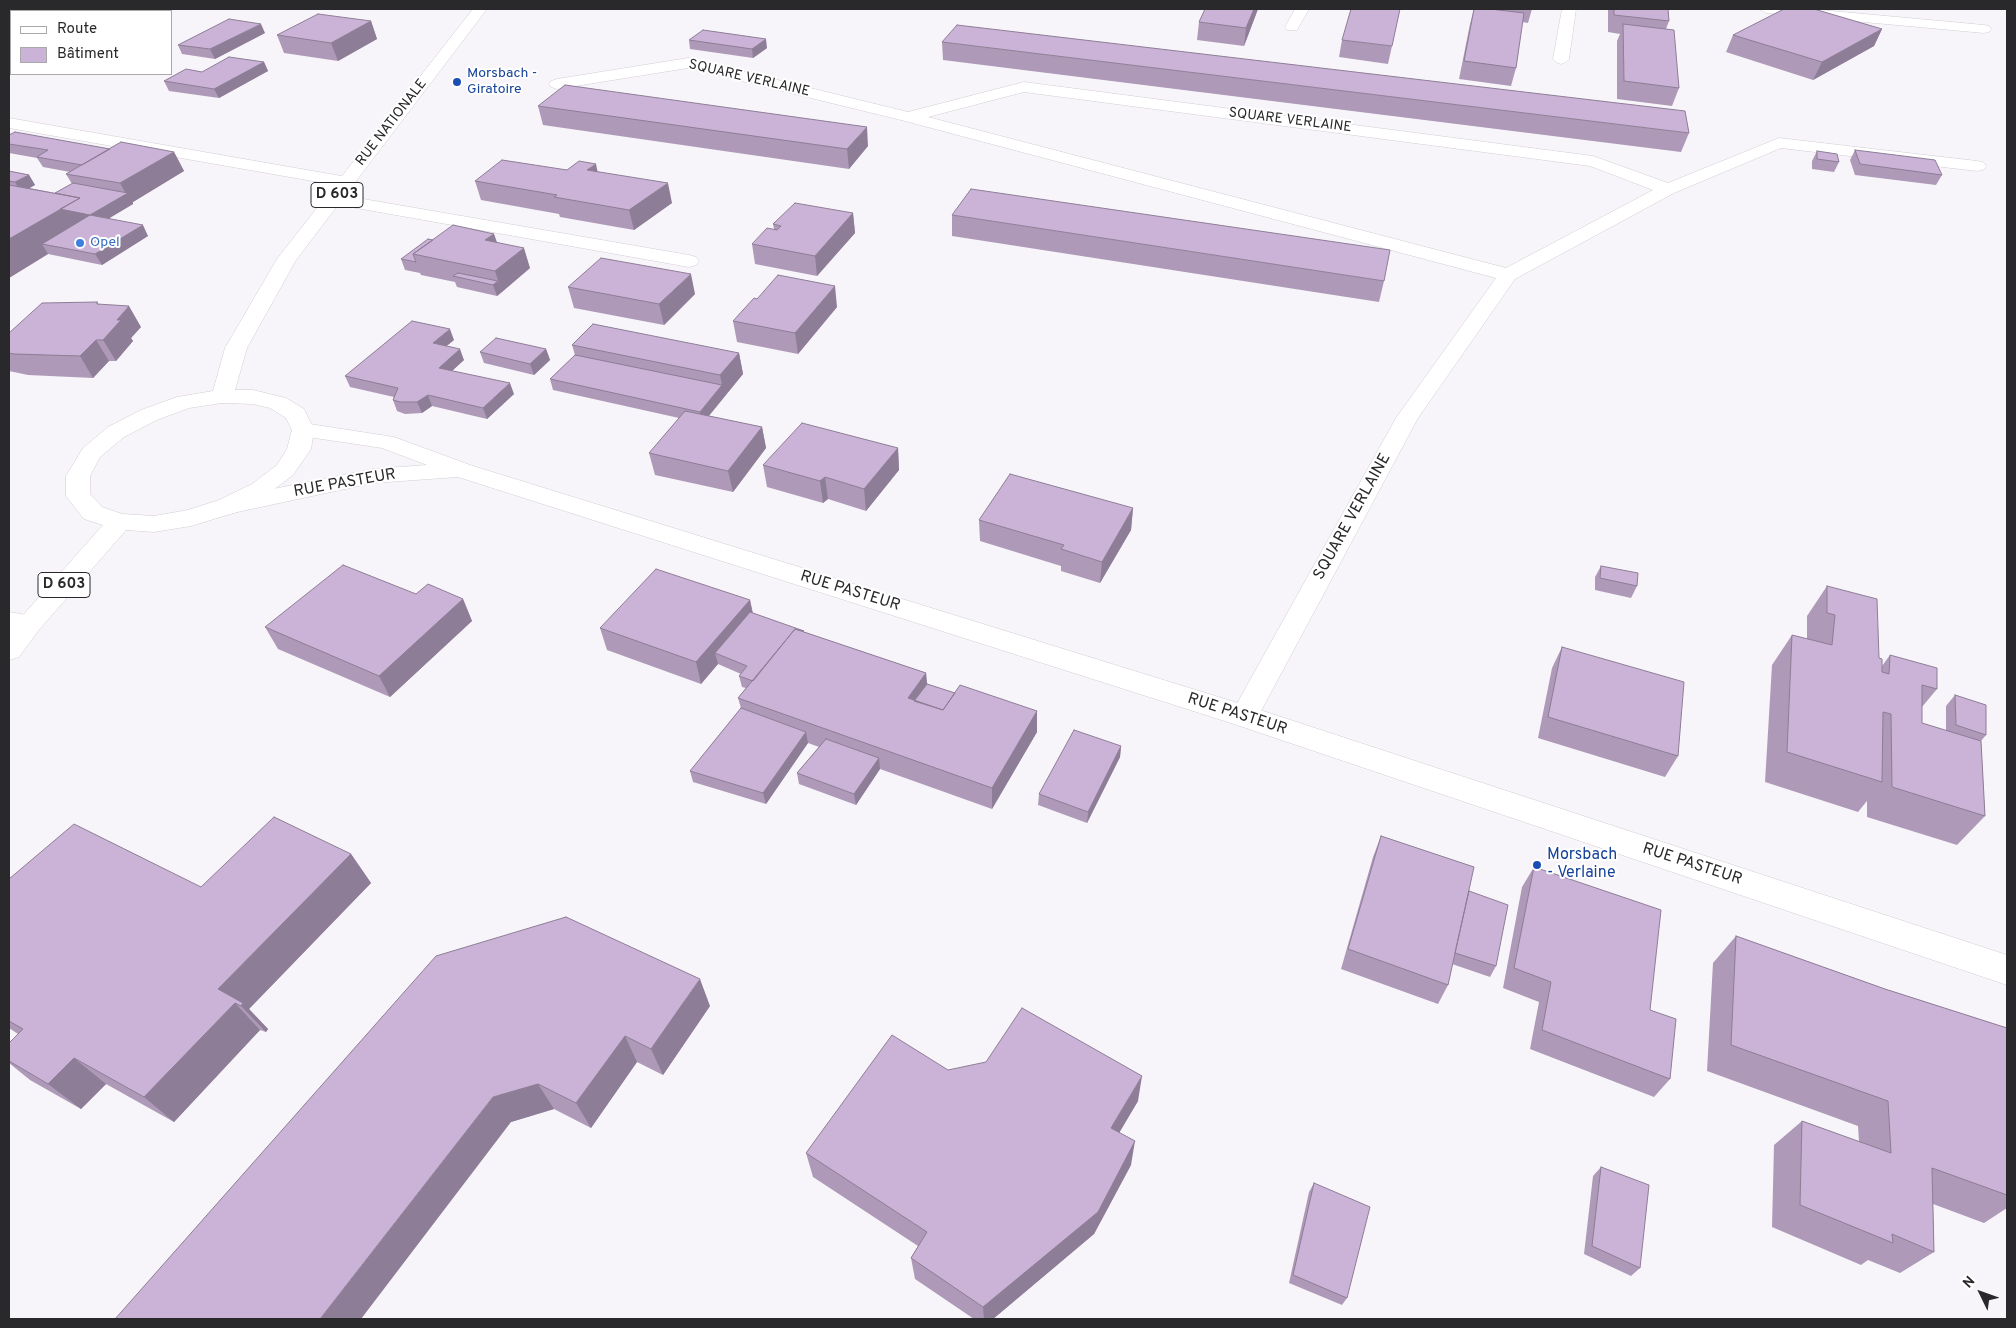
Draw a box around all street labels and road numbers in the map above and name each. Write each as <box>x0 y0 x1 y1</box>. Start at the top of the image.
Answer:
street label: SQUARE VERLAINE <box>687 57 811 101</box>
street label: RUE NATIONALE <box>353 76 431 170</box>
street label: SQUARE VERLAINE <box>1228 105 1352 137</box>
road number: D 603 <box>311 182 363 208</box>
street label: SQUARE VERLAINE <box>1310 450 1396 584</box>
street label: RUE PASTEUR <box>292 466 398 502</box>
street label: RUE PASTEUR <box>798 568 902 616</box>
road number: D 603 <box>38 572 90 598</box>
street label: RUE PASTEUR <box>1185 690 1289 740</box>
street label: RUE PASTEUR <box>1640 840 1744 890</box>

